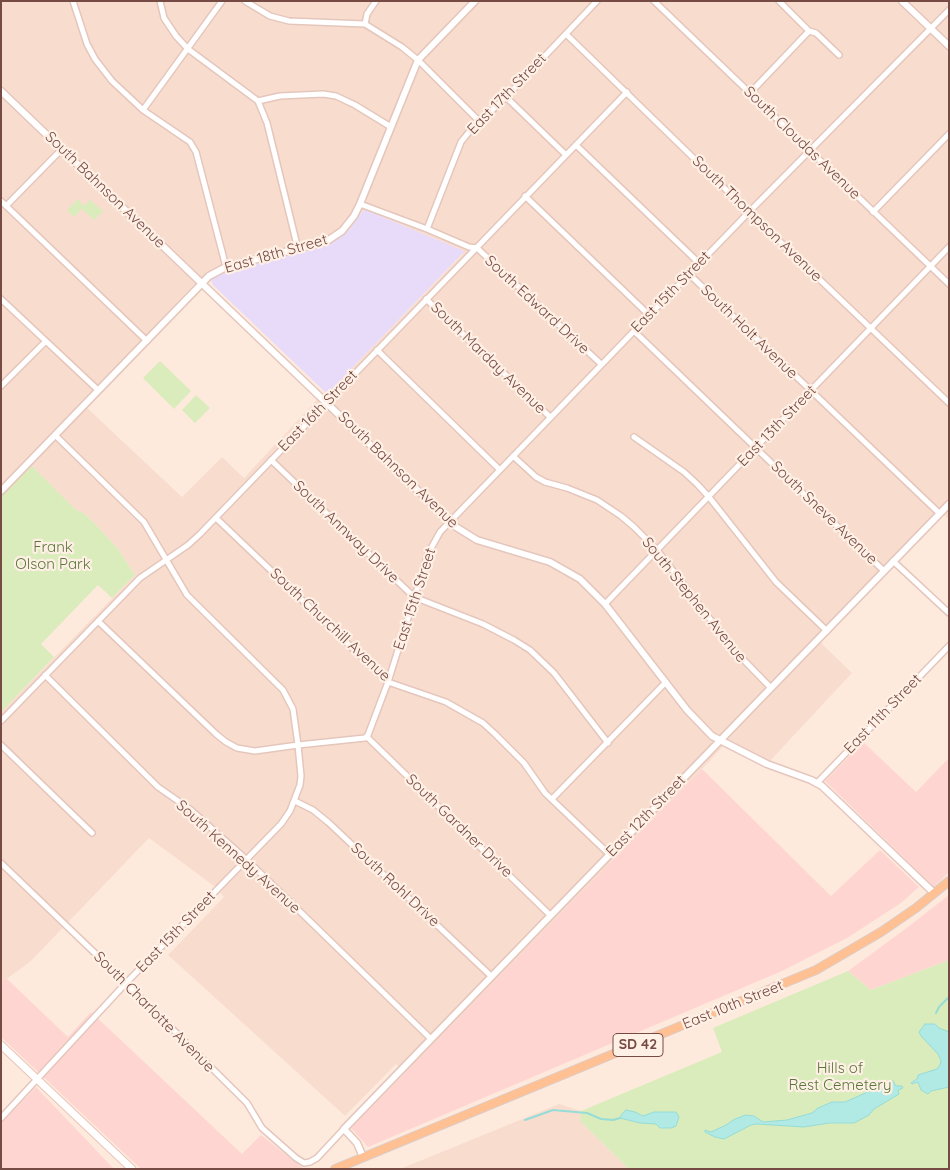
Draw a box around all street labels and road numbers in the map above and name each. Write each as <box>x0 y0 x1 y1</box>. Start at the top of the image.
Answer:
street label: East 17th Street <box>464 50 550 138</box>
street label: South Cloudas Avenue <box>740 83 864 203</box>
street label: South Bahnson Avenue <box>41 128 169 252</box>
street label: South Thompson Avenue <box>688 152 826 286</box>
street label: East 18th Street <box>222 231 330 277</box>
street label: East 15th Street <box>628 248 714 336</box>
street label: South Edward Drive <box>481 252 593 358</box>
street label: South Holt Avenue <box>697 281 801 383</box>
street label: South Marday Avenue <box>427 298 549 418</box>
street label: East 16th Street <box>275 367 361 455</box>
street label: East 13th Street <box>734 382 820 470</box>
street label: South Bahnson Avenue <box>334 408 462 532</box>
street label: South Sneve Avenue <box>767 458 881 568</box>
street label: South Annway Drive <box>289 477 403 587</box>
street label: South Stephen Avenue <box>638 534 750 666</box>
street label: East 15th Street <box>390 546 440 652</box>
street label: South Churchill Avenue <box>266 565 394 685</box>
street label: East 11th Street <box>841 670 925 758</box>
street label: South Gardner Drive <box>402 771 516 881</box>
street label: East 12th Street <box>603 771 689 861</box>
street label: South Kennedy Avenue <box>172 797 304 917</box>
street label: South Rohl Drive <box>347 839 443 931</box>
street label: East 15th Street <box>133 888 219 976</box>
street label: South Charlotte Avenue <box>90 948 218 1076</box>
street label: East 10th Street <box>680 977 786 1033</box>
road number: SD 42 <box>613 1034 663 1056</box>

